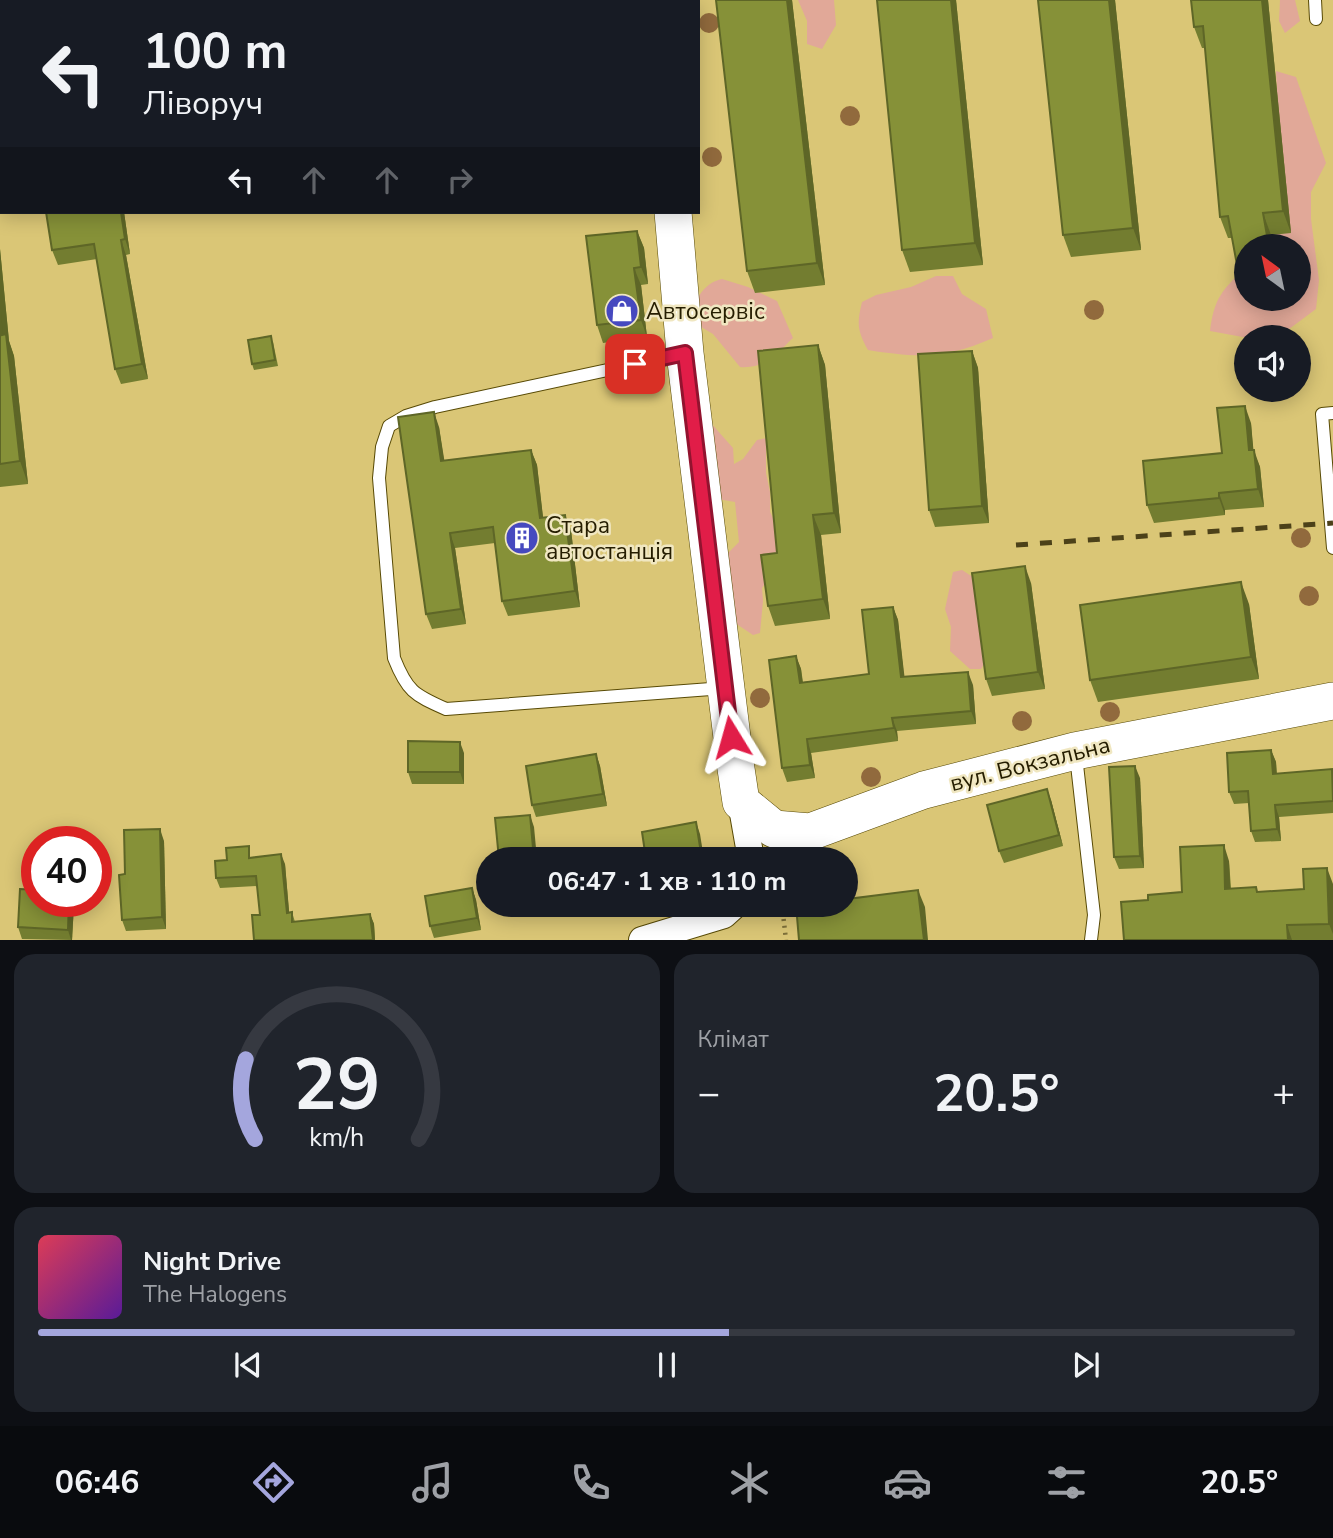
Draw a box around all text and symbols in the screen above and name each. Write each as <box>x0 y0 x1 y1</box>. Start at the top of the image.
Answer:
text: 100 m <box>143 18 287 85</box>
icon: left <box>28 28 119 119</box>
text: Ліворуч <box>143 82 263 125</box>
icon: left <box>222 161 260 199</box>
icon: ahead <box>295 161 333 199</box>
icon: ahead <box>368 161 406 199</box>
icon: right <box>441 161 479 199</box>
north arrow <box>1234 234 1311 312</box>
map controls <box>1234 234 1311 402</box>
shop icon: Автосервіс <box>603 292 641 330</box>
place label: Автосервіс <box>646 296 765 327</box>
button: sound <box>1234 325 1311 402</box>
pin <box>605 334 665 394</box>
icon: arrive <box>616 345 654 383</box>
place label: Стара автостанція <box>546 510 673 567</box>
building icon: Стара автостанція <box>503 519 541 557</box>
position arrow <box>694 700 768 774</box>
street label: вул. Вокзальна <box>947 729 1113 799</box>
speed limit sign: 40 <box>21 826 112 917</box>
text: 06:47 · 1 хв · 110 m <box>548 864 786 899</box>
text: Клімат <box>698 1024 769 1055</box>
text: 29 <box>293 1036 380 1136</box>
text: 20.5° <box>933 1058 1059 1129</box>
text: − <box>698 1068 720 1119</box>
text: + <box>1272 1068 1295 1119</box>
text: km/h <box>309 1121 364 1155</box>
text: Night Drive <box>143 1244 281 1279</box>
text: The Halogens <box>143 1279 287 1310</box>
icon: previous <box>229 1346 267 1384</box>
icon: pause <box>648 1346 686 1384</box>
icon: next <box>1067 1346 1105 1384</box>
icon: directions <box>249 1458 298 1507</box>
icon: music <box>408 1458 457 1507</box>
icon: phone <box>566 1458 615 1507</box>
icon: climate <box>725 1458 774 1507</box>
icon: car <box>883 1458 932 1507</box>
icon: filters <box>1042 1458 1091 1507</box>
text: 06:46 <box>55 1461 140 1504</box>
text: 20.5° <box>1200 1461 1278 1504</box>

